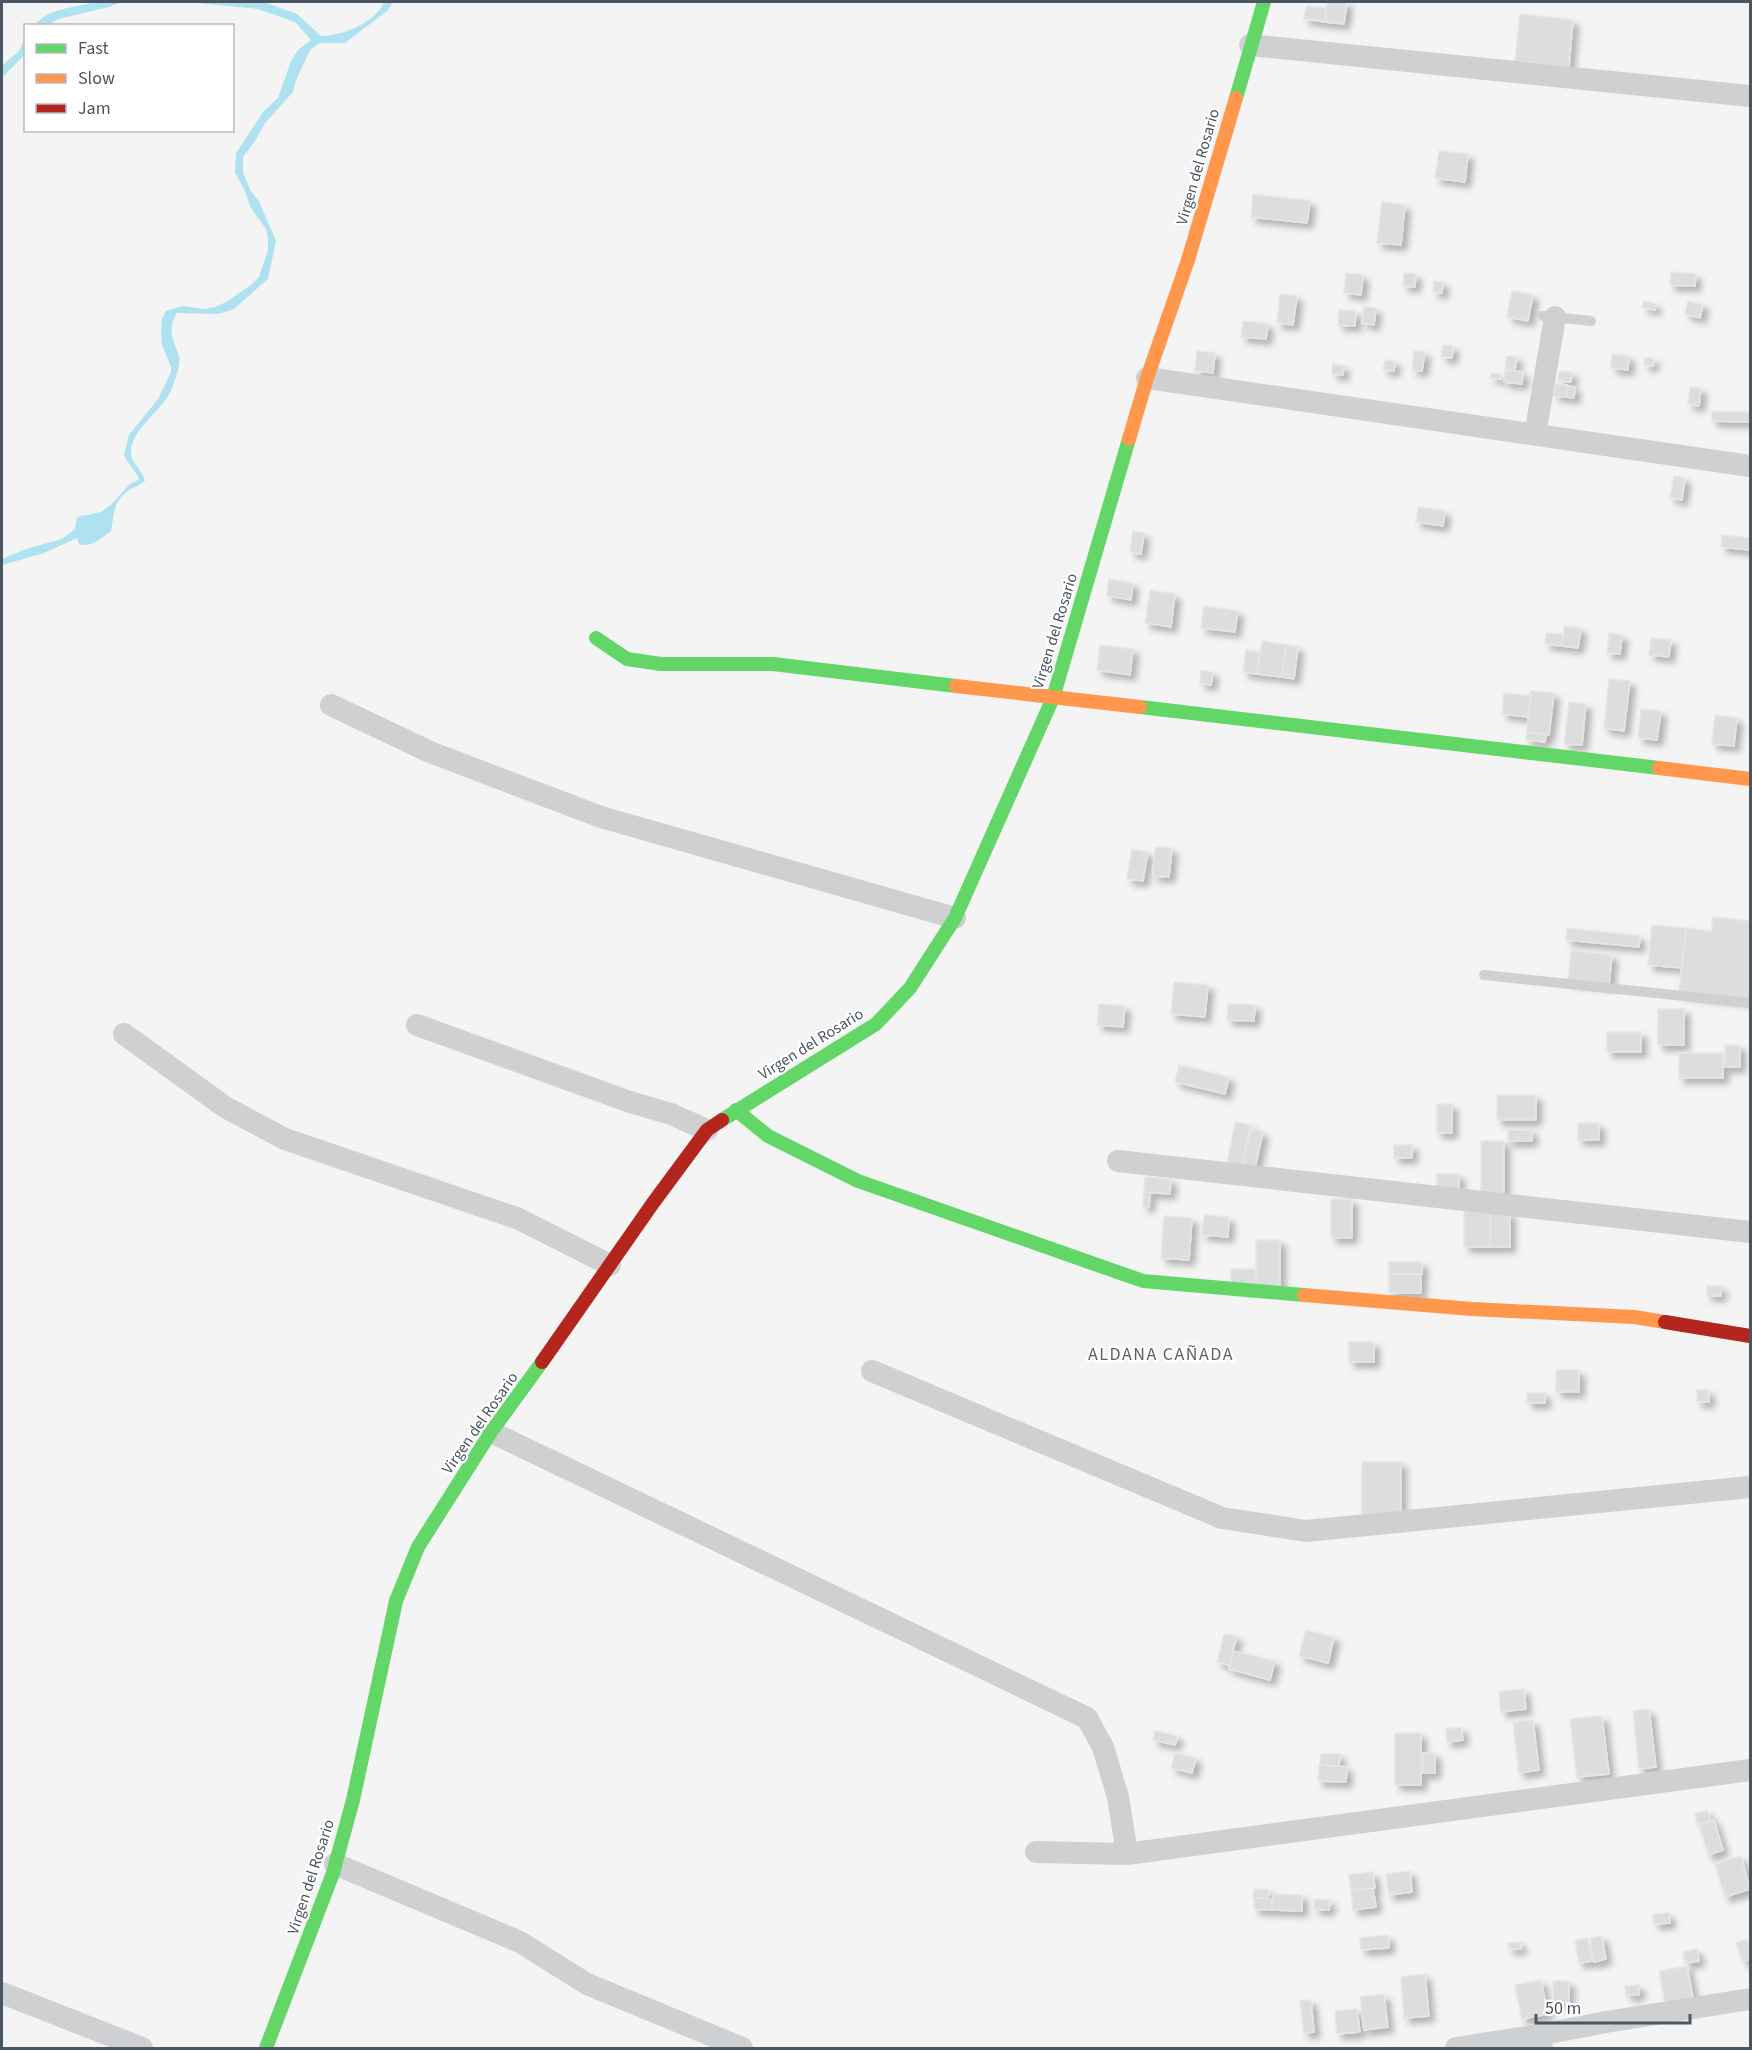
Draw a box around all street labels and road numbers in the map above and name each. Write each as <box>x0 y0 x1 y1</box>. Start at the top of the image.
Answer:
street label: Virgen del Rosario <box>1171 106 1225 228</box>
street label: Virgen del Rosario <box>1027 570 1083 692</box>
street label: Virgen del Rosario <box>754 1003 868 1085</box>
street label: Virgen del Rosario <box>437 1368 523 1478</box>
street label: Virgen del Rosario <box>282 1817 340 1937</box>

